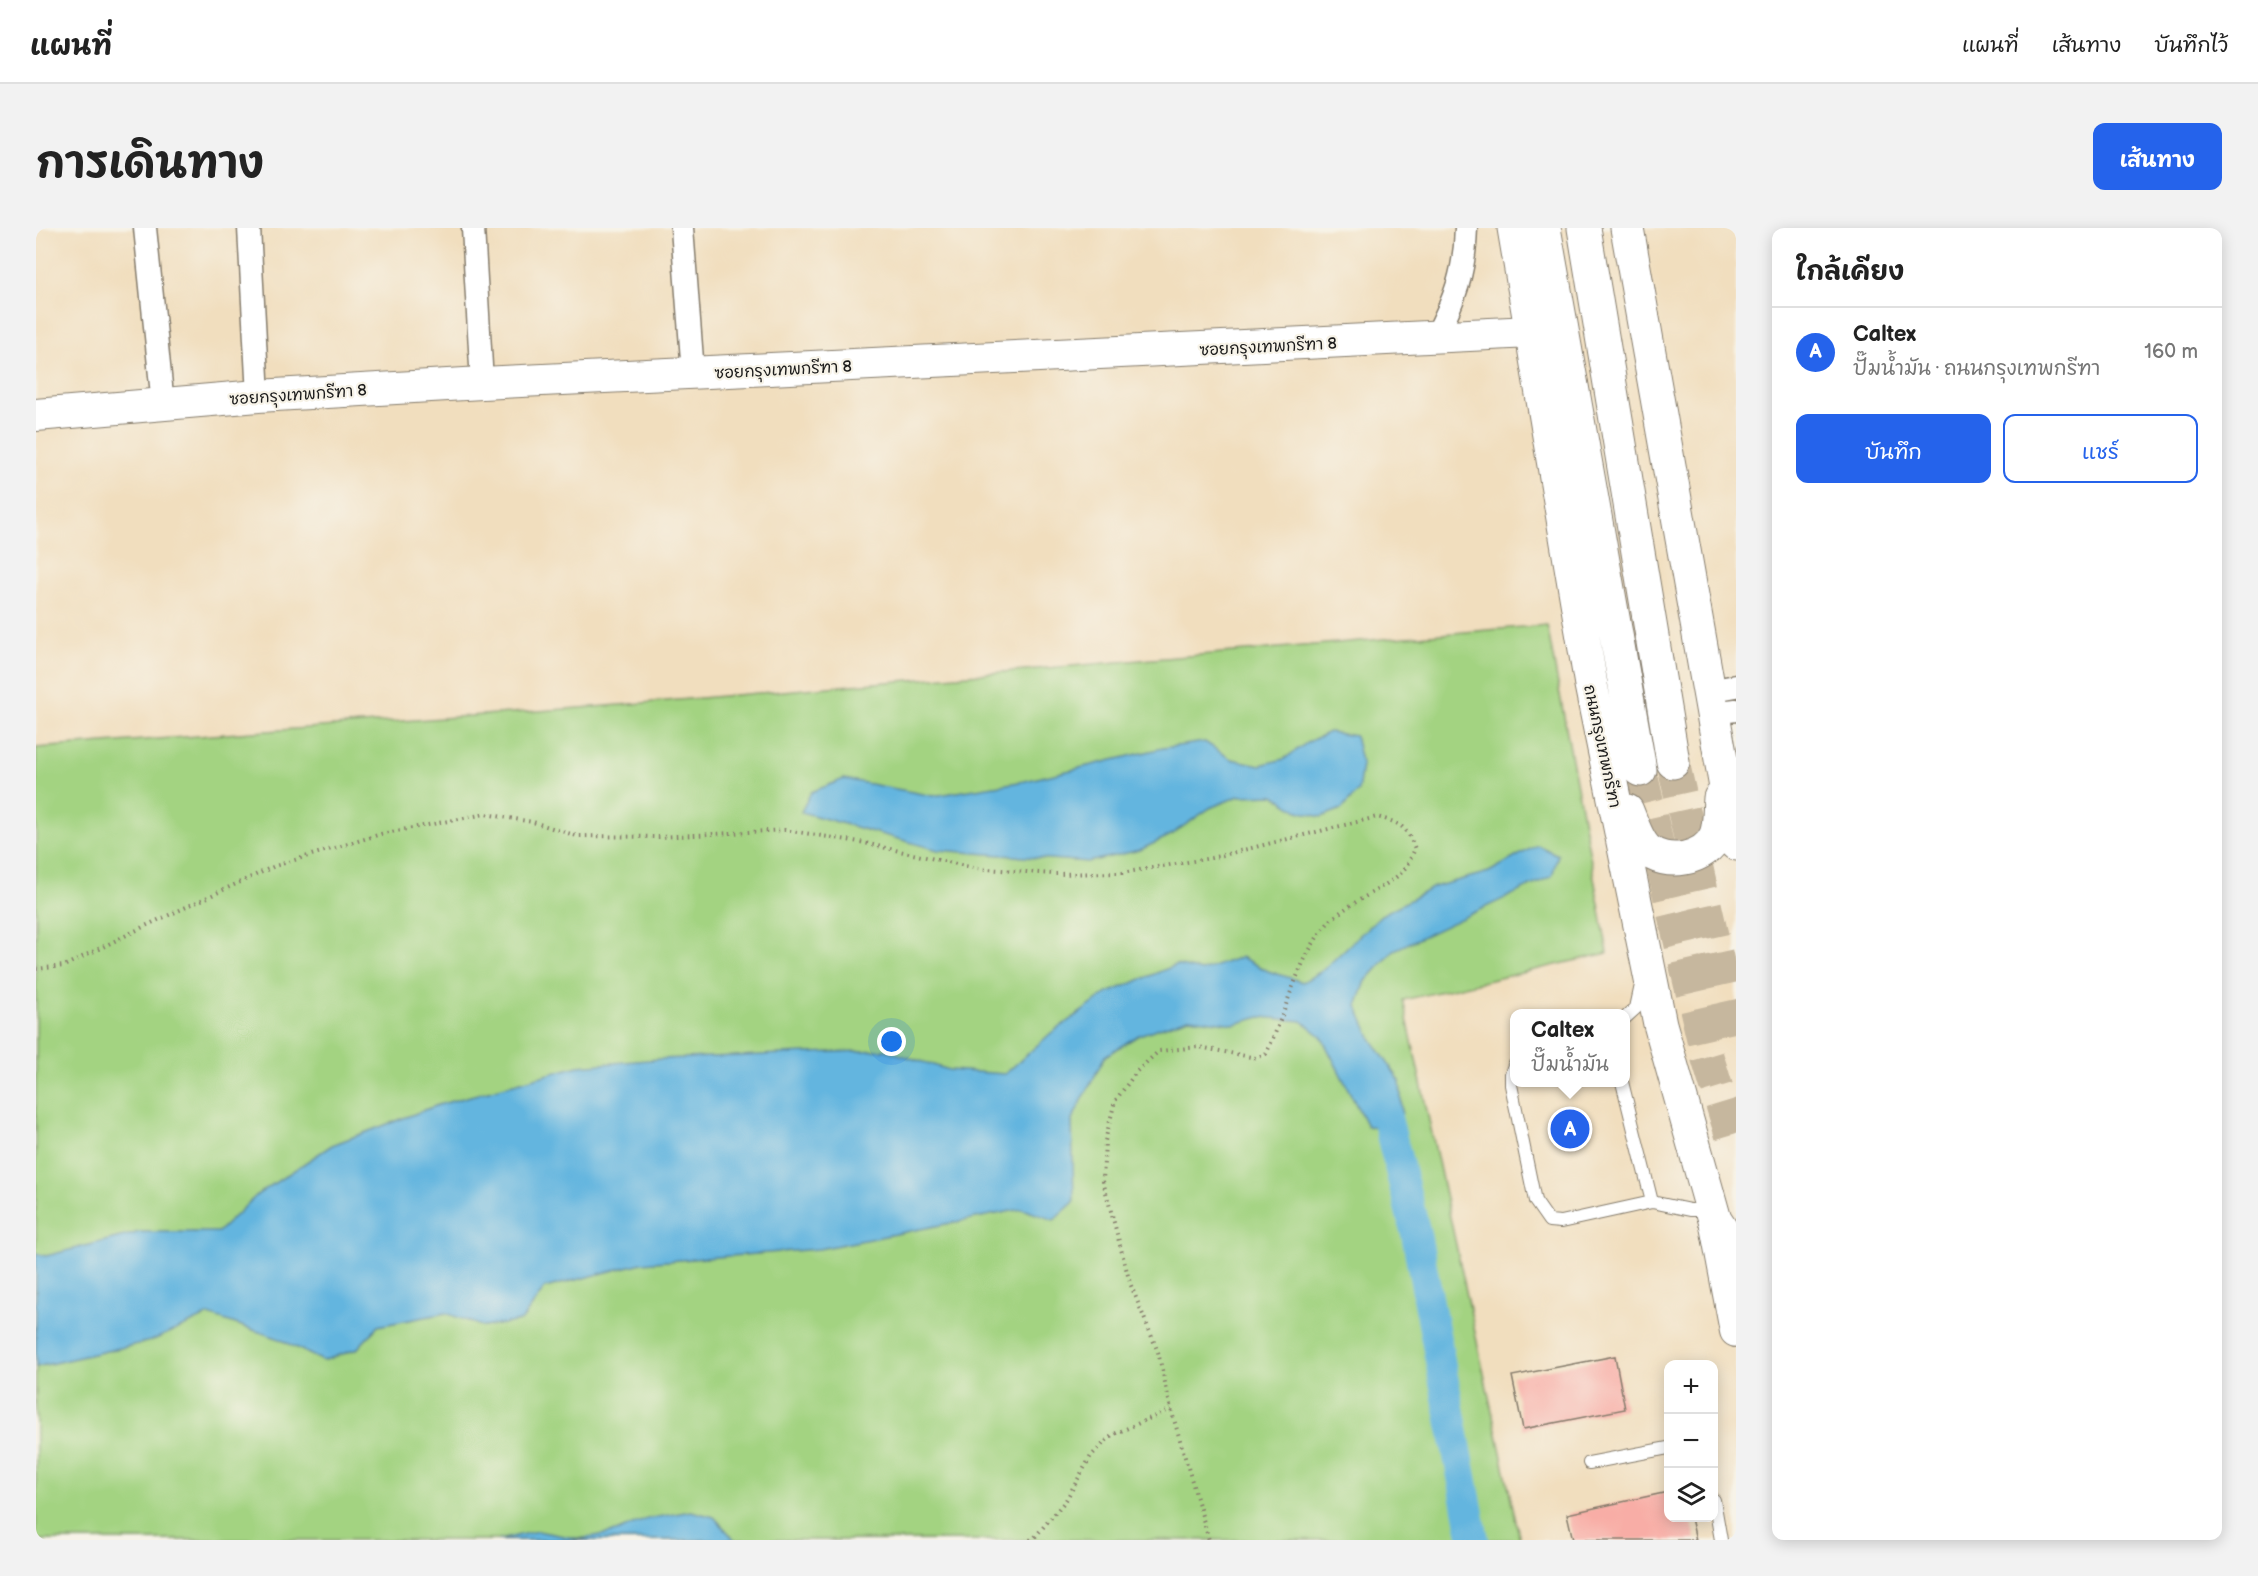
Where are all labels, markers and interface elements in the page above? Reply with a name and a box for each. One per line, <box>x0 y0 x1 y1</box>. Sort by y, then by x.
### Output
text: แผนที่ <box>30 30 112 63</box>
text: แผนที่ <box>1962 33 2019 58</box>
text: เส้นทาง <box>2052 33 2121 58</box>
text: บันทึกไว้ <box>2154 33 2228 58</box>
button: เส้นทาง <box>2093 123 2222 190</box>
text: การเดินทาง <box>36 139 264 190</box>
text: ใกล้เคียง <box>1796 257 1904 288</box>
text: Caltex <box>1853 321 1916 348</box>
street label: ซอยกรุงเทพกรีฑา 8 <box>1199 332 1337 363</box>
text: A <box>1809 340 1822 364</box>
text: 160 m <box>2144 340 2198 364</box>
street label: ซอยกรุงเทพกรีฑา 8 <box>714 355 852 386</box>
text: ปั๊มน้ำมัน · ถนนกรุงเทพกรีฑา <box>1853 357 2100 381</box>
street label: ซอยกรุงเทพกรีฑา 8 <box>229 379 368 412</box>
button: บันทึก <box>1796 414 1991 483</box>
button: แชร์ <box>2003 414 2198 483</box>
street label: ถนนกรุงเทพกรีฑา <box>1577 683 1626 810</box>
popup <box>1510 1009 1630 1087</box>
text: Caltex <box>1531 1017 1594 1044</box>
your location <box>877 1027 906 1056</box>
text: ปั๊มน้ำมัน <box>1531 1053 1609 1077</box>
pin: A <box>1550 1106 1589 1152</box>
map controls <box>1664 1360 1718 1522</box>
button: + <box>1664 1360 1718 1414</box>
button: − <box>1664 1414 1718 1468</box>
button: layers <box>1664 1468 1718 1522</box>

